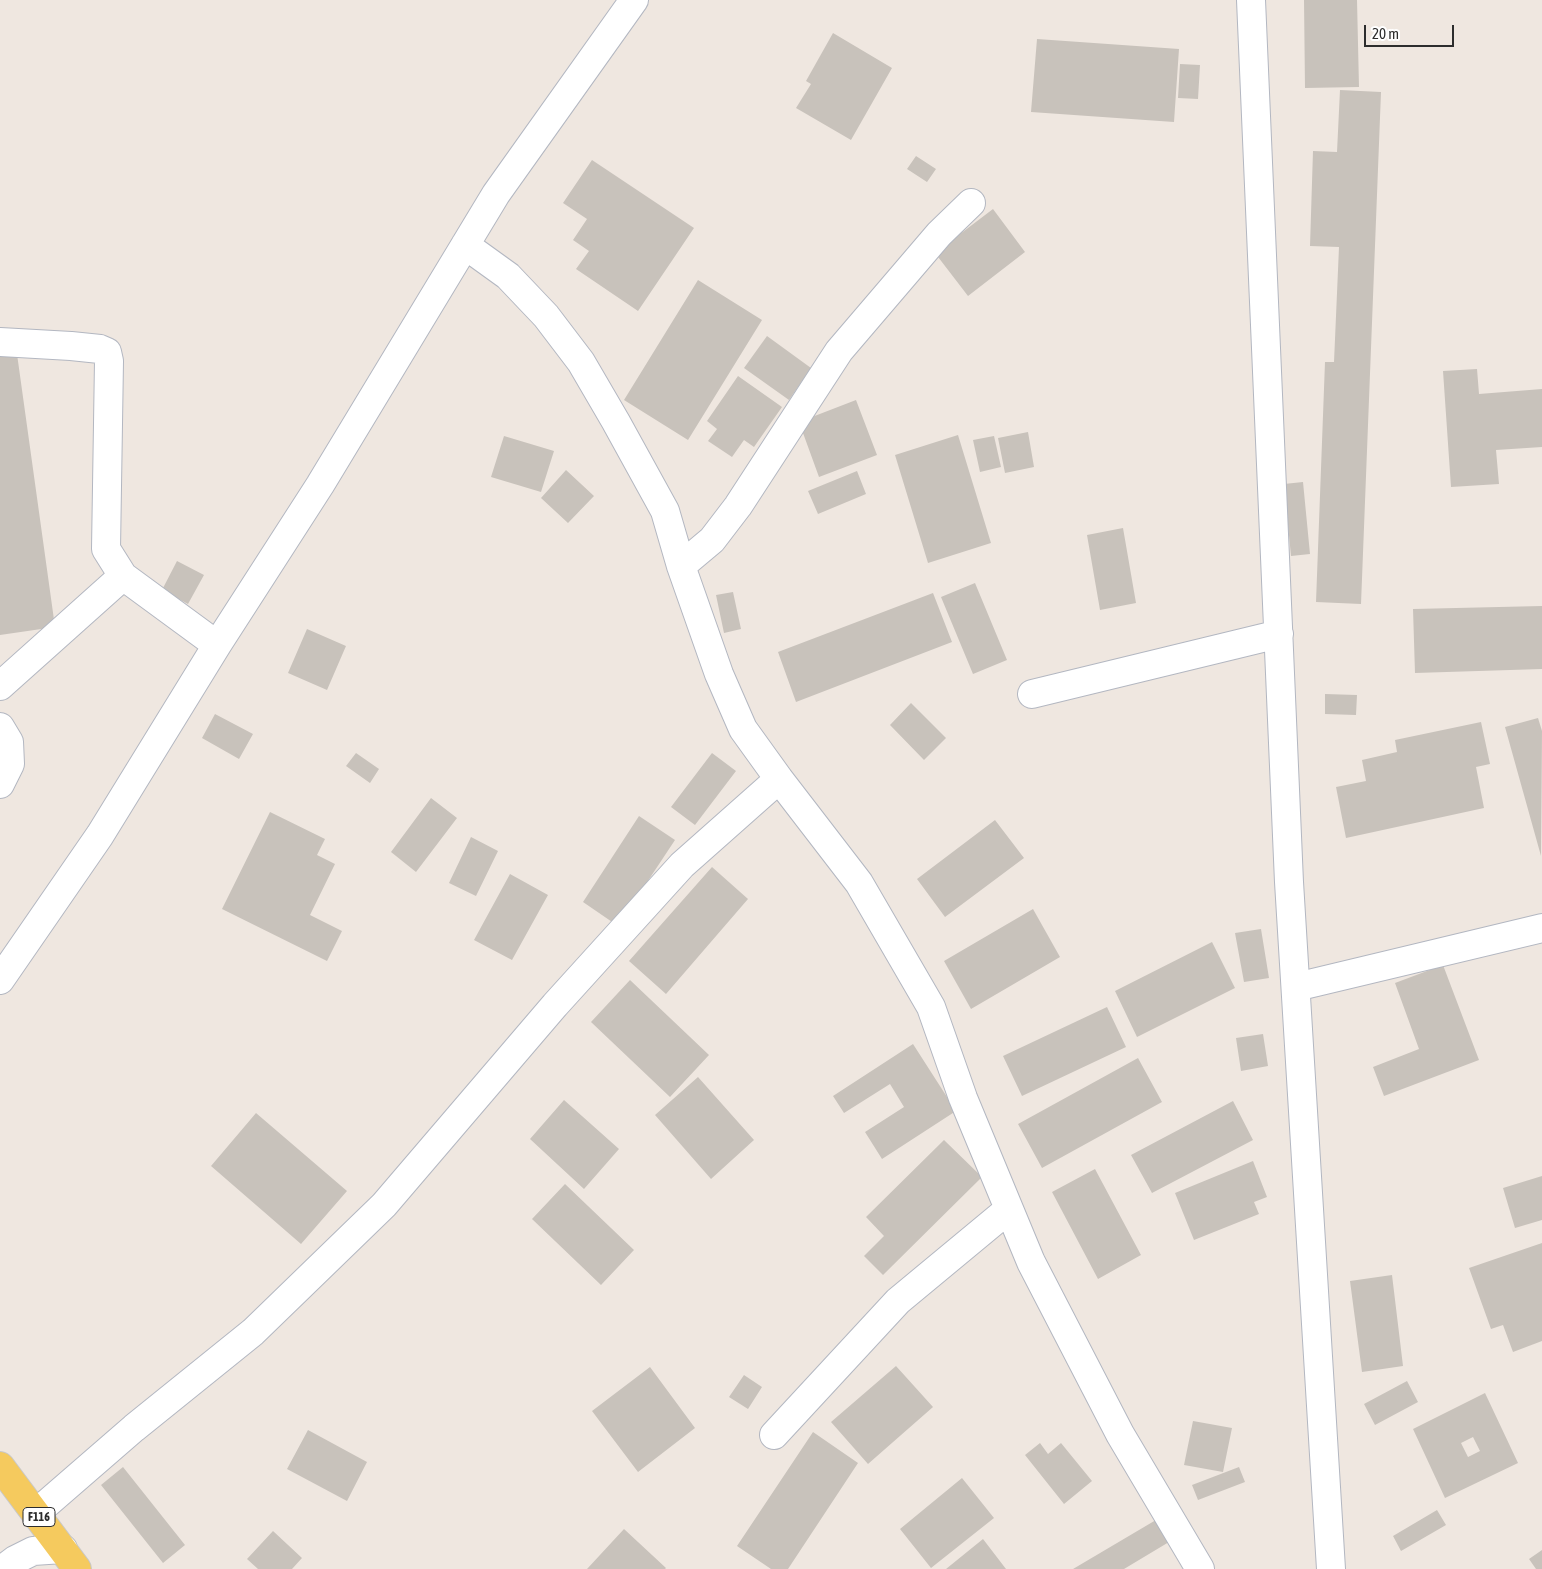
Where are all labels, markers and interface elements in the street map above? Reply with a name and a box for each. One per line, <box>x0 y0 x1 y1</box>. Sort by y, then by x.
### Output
scale bar <box>1367 15 1457 47</box>
text: 20 m <box>1372 25 1399 42</box>
road number: F116 <box>23 1508 55 1526</box>

